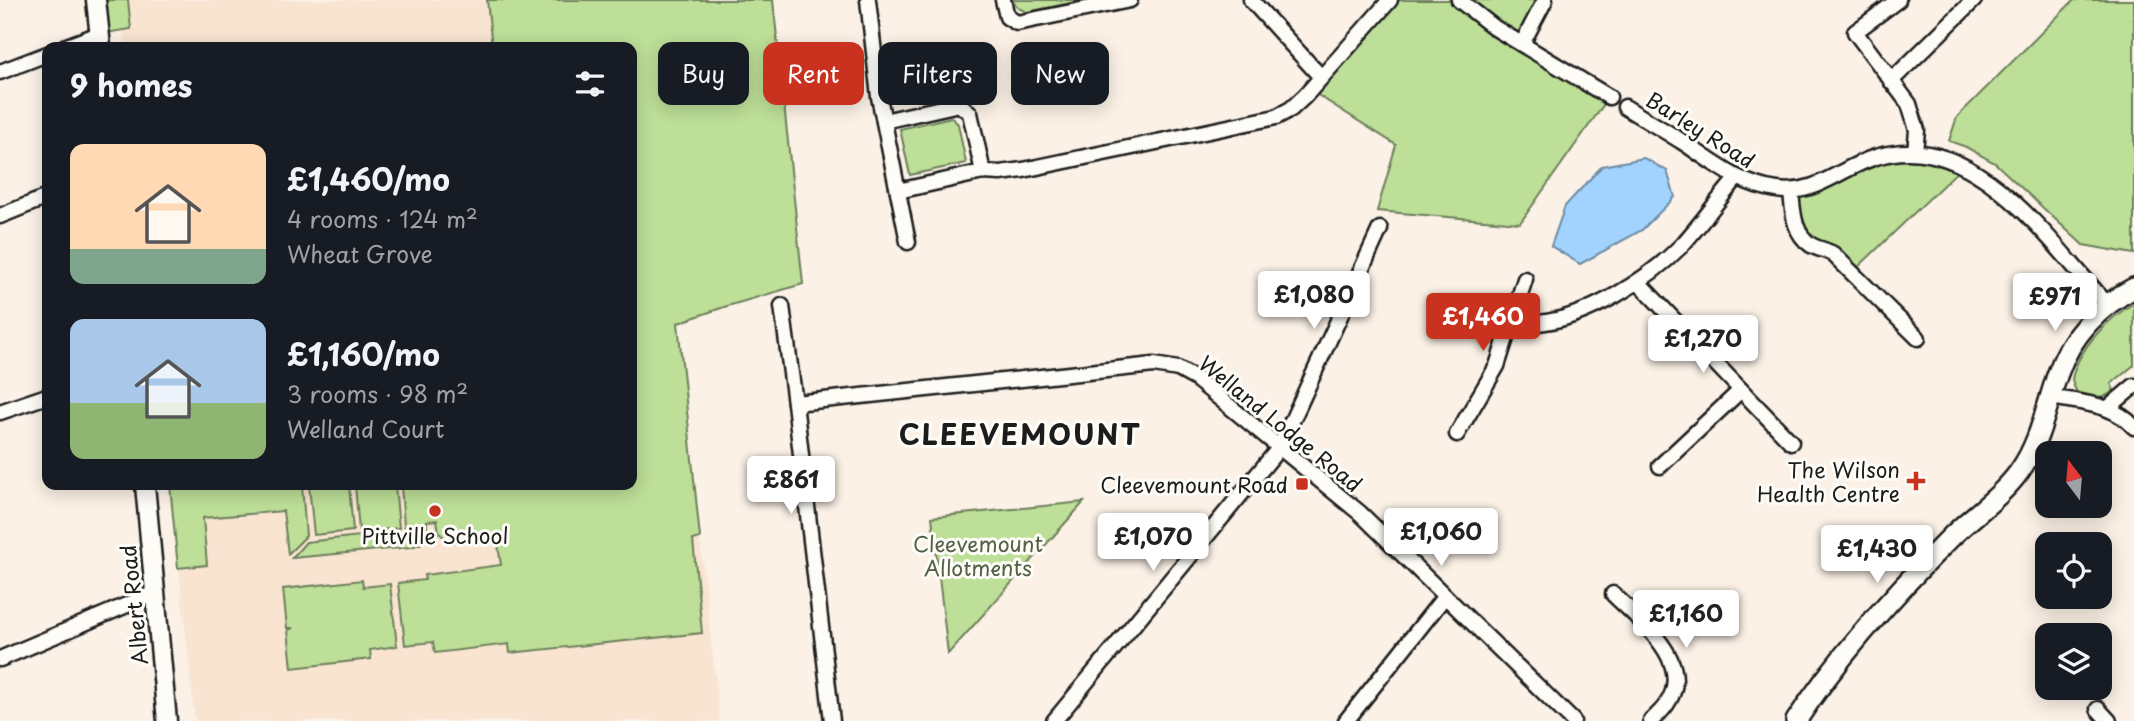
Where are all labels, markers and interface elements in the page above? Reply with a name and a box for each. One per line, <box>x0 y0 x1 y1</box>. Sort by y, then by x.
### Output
chip: Buy <box>658 42 749 105</box>
chip: Rent <box>763 42 864 105</box>
chip: Filters <box>878 42 997 105</box>
chip: New <box>1011 42 1109 105</box>
text: 9 homes <box>70 62 192 107</box>
icon: filters <box>571 65 609 103</box>
street label: Barley Road <box>1640 83 1762 175</box>
text: £1,460/mo <box>287 156 450 201</box>
icon: home <box>126 172 210 256</box>
text: 4 rooms · 124 m² <box>287 201 478 236</box>
text: Wheat Grove <box>287 236 433 271</box>
pin: £1,080 <box>1257 272 1371 331</box>
pin: £971 <box>2014 274 2096 333</box>
text: £1,080 <box>1274 276 1354 311</box>
text: £971 <box>2029 278 2081 313</box>
pin: £1,460 <box>1426 294 1540 353</box>
text: £1,460 <box>1442 298 1524 333</box>
pin: £1,270 <box>1646 316 1760 375</box>
text: £1,270 <box>1664 320 1742 355</box>
text: £1,160/mo <box>287 331 440 376</box>
icon: home <box>126 347 210 431</box>
street label: Welland Lodge Road <box>1193 347 1369 499</box>
text: 3 rooms · 98 m² <box>287 376 468 411</box>
text: Welland Court <box>287 411 444 446</box>
district label: CLEEVEMOUNT <box>899 412 1141 455</box>
north arrow <box>2035 441 2112 518</box>
map controls <box>2035 441 2112 700</box>
place label: The Wilson Health Centre <box>1757 453 1900 509</box>
pin: £861 <box>750 456 832 516</box>
text: £861 <box>763 461 819 496</box>
place label: Cleevemount Road <box>1100 468 1288 500</box>
marker: The Wilson Health Centre <box>1906 471 1926 491</box>
marker: Cleevemount Road <box>1294 476 1310 492</box>
marker: Pittville School <box>427 503 443 519</box>
pin: £1,060 <box>1384 508 1498 568</box>
text: £1,060 <box>1400 513 1482 548</box>
pin: £1,070 <box>1096 514 1210 573</box>
text: £1,070 <box>1114 518 1192 553</box>
place label: Pittville School <box>362 519 508 551</box>
pin: £1,430 <box>1820 526 1934 585</box>
park label: Cleevemount Allotments <box>913 527 1043 583</box>
text: £1,430 <box>1837 530 1917 565</box>
button: locate <box>2035 532 2112 609</box>
street label: Albert Road <box>111 543 155 667</box>
pin: £1,160 <box>1629 590 1743 650</box>
text: £1,160 <box>1649 595 1723 630</box>
button: layers <box>2035 623 2112 700</box>

